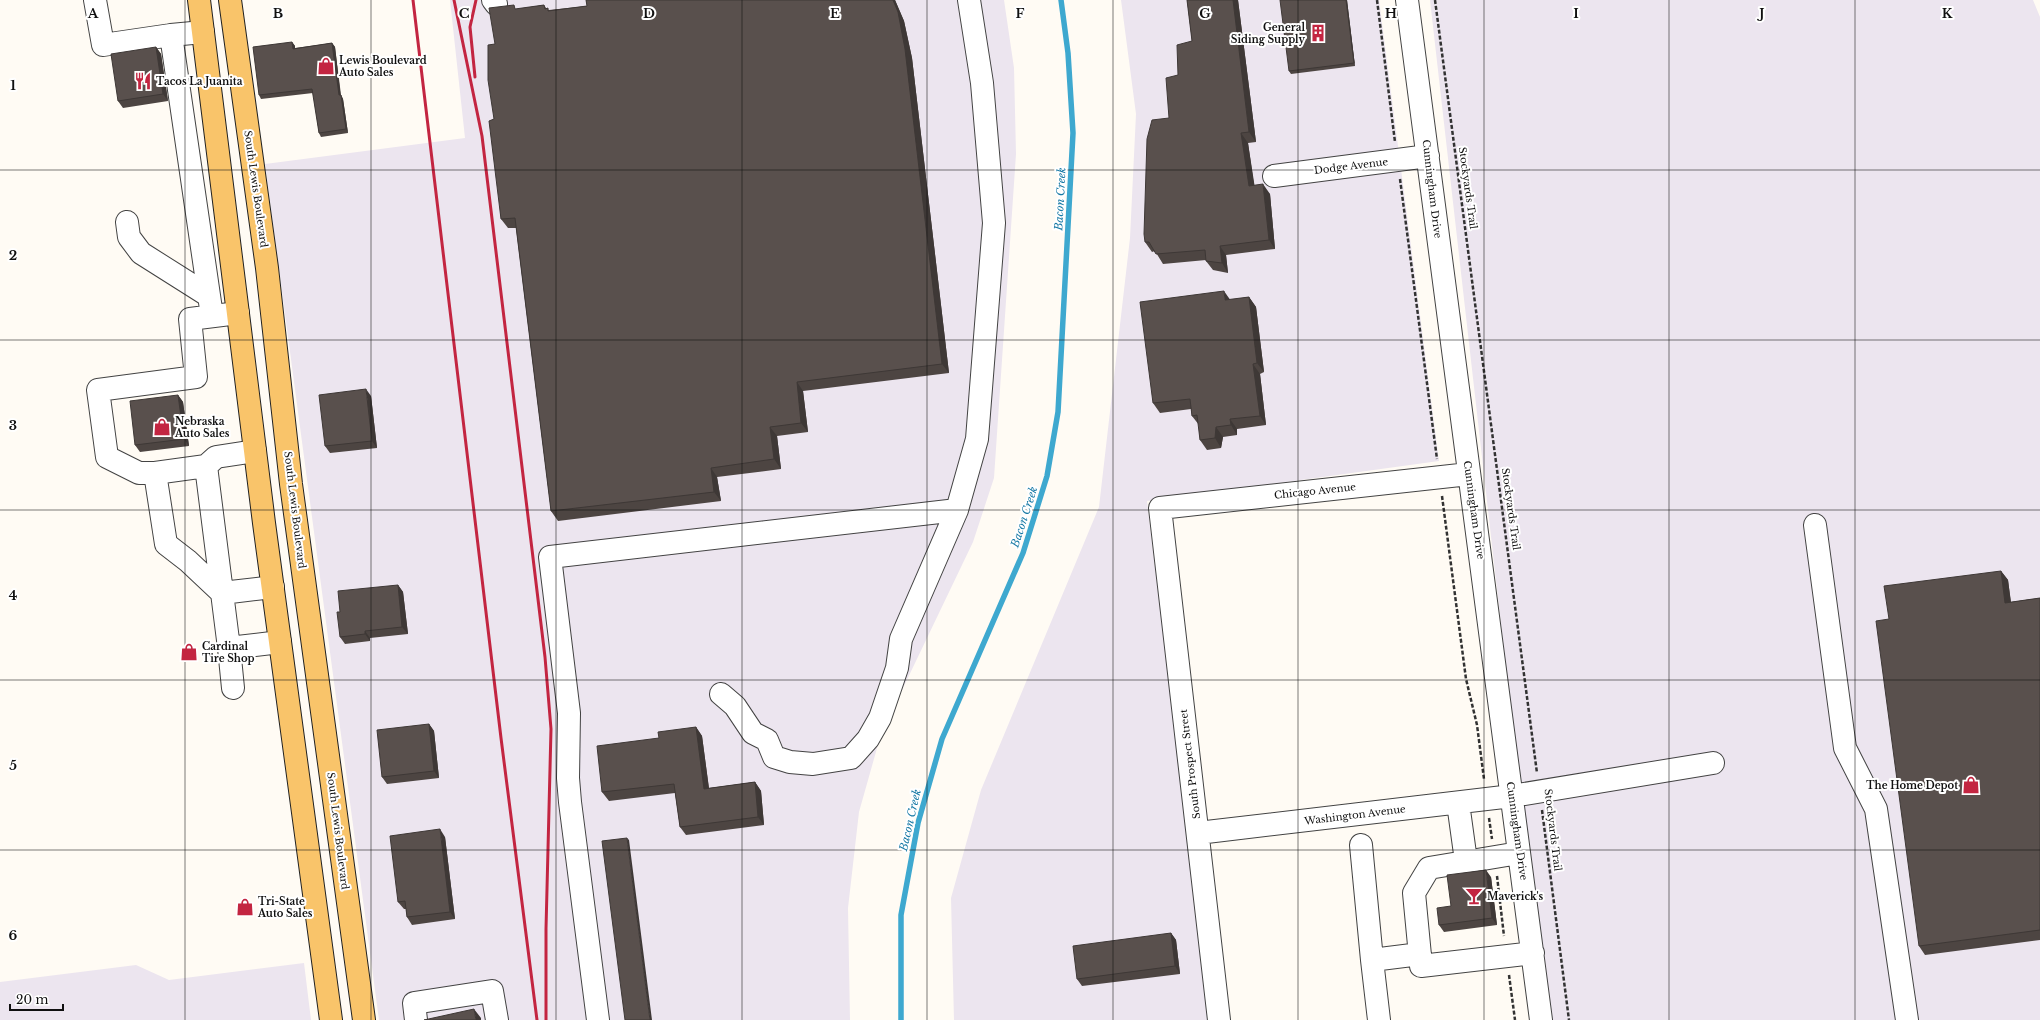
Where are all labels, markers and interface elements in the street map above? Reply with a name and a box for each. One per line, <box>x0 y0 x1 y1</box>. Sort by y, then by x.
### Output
text: A <box>87 5 99 22</box>
text: B <box>273 5 283 22</box>
text: C <box>459 5 470 22</box>
text: D <box>643 5 655 22</box>
text: E <box>830 5 840 22</box>
text: F <box>1016 5 1025 22</box>
text: G <box>1199 5 1211 22</box>
text: H <box>1385 5 1397 22</box>
text: I <box>1573 5 1579 22</box>
text: J <box>1756 5 1765 22</box>
text: K <box>1942 5 1953 22</box>
place label: General Siding Supply <box>1231 21 1306 46</box>
building icon: General Siding Supply <box>1308 23 1328 43</box>
place label: Lewis Boulevard Auto Sales <box>338 54 427 79</box>
shop icon: Lewis Boulevard Auto Sales <box>316 56 336 76</box>
restaurant icon: Tacos La Juanita <box>133 71 153 91</box>
place label: Tacos La Juanita <box>156 75 243 88</box>
text: 1 <box>10 77 16 94</box>
street label: South Lewis Boulevard <box>241 130 271 249</box>
street label: Cunningham Drive <box>1419 139 1445 239</box>
street label: Stockyards Trail <box>1456 146 1480 230</box>
street label: Dodge Avenue <box>1313 155 1389 177</box>
water label: Bacon Creek <box>1051 167 1069 232</box>
text: 2 <box>9 247 17 264</box>
place label: Nebraska Auto Sales <box>174 415 230 440</box>
text: 3 <box>9 417 17 434</box>
shop icon: Nebraska Auto Sales <box>152 417 172 437</box>
street label: South Lewis Boulevard <box>281 451 309 570</box>
street label: Cunningham Drive <box>1461 460 1487 560</box>
street label: Stockyards Trail <box>1499 467 1523 551</box>
street label: Chicago Avenue <box>1273 480 1357 502</box>
water label: Bacon Creek <box>1007 485 1041 550</box>
text: 4 <box>9 587 18 604</box>
place label: Cardinal Tire Shop <box>202 640 255 665</box>
shop icon: Cardinal Tire Shop <box>179 642 199 662</box>
street label: South Prospect Street <box>1177 708 1203 820</box>
text: 5 <box>9 757 17 774</box>
street label: South Lewis Boulevard <box>324 772 352 891</box>
shop icon: The Home Depot <box>1961 775 1981 795</box>
place label: The Home Depot <box>1866 779 1958 792</box>
street label: Cunningham Drive <box>1504 781 1530 881</box>
water label: Bacon Creek <box>896 787 924 853</box>
street label: Stockyards Trail <box>1541 788 1565 872</box>
street label: Washington Avenue <box>1303 802 1407 828</box>
bar icon: Maverick's <box>1464 886 1484 906</box>
place label: Maverick's <box>1487 890 1544 903</box>
place label: Tri-State Auto Sales <box>257 895 313 920</box>
shop icon: Tri-State Auto Sales <box>235 897 255 917</box>
text: 6 <box>9 927 18 944</box>
scale bar <box>10 986 63 1012</box>
text: 20 m <box>16 992 48 1007</box>

